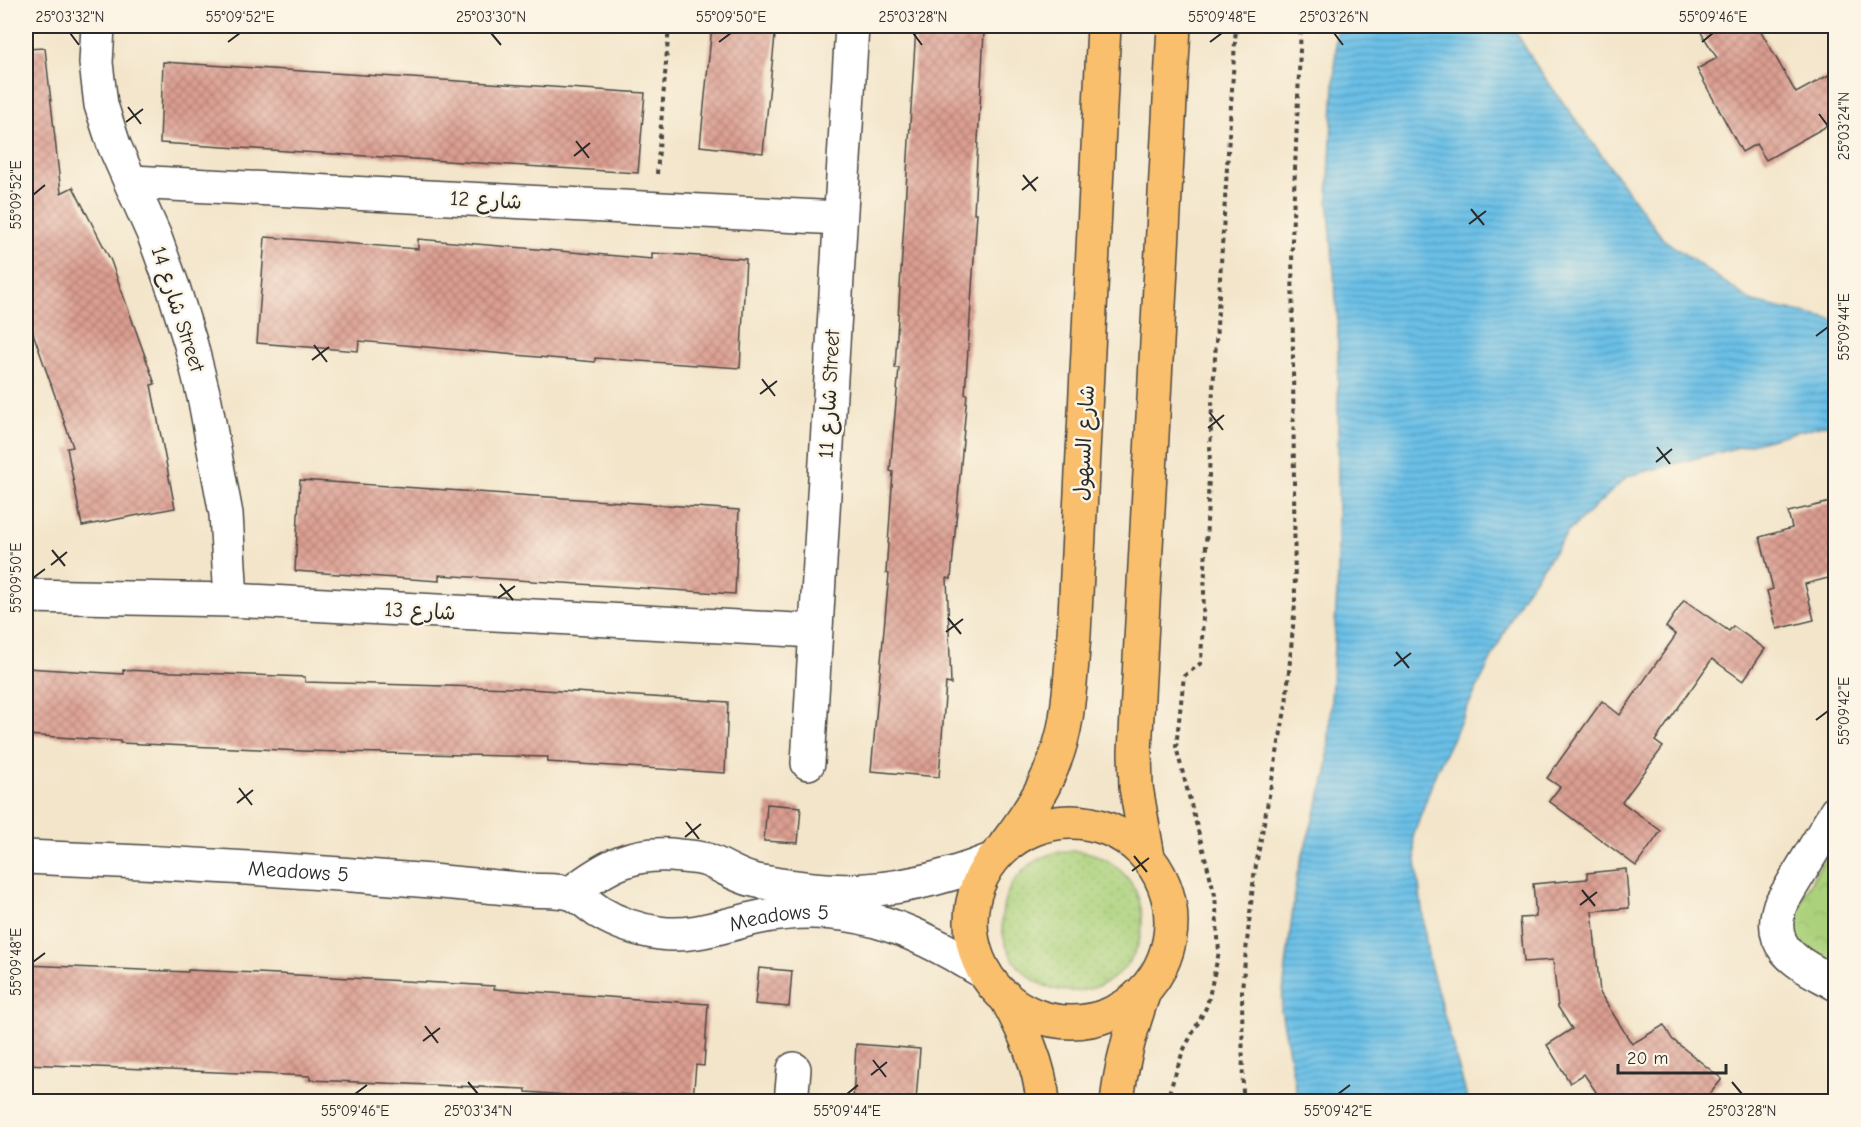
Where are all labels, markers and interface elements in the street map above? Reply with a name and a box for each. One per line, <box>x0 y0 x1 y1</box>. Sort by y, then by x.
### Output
text: 25°03'32"N <box>36 8 104 26</box>
text: 55°09'52"E <box>205 8 275 26</box>
text: 25°03'30"N <box>456 8 526 26</box>
text: 55°09'50"E <box>696 8 766 26</box>
text: 25°03'28"N <box>879 8 947 26</box>
text: 55°09'48"E <box>1188 8 1256 26</box>
text: 25°03'26"N <box>1299 8 1369 26</box>
text: 55°09'46"E <box>1679 8 1747 26</box>
text: 25°03'24"N <box>1835 92 1853 160</box>
text: 55°09'52"E <box>7 160 25 230</box>
street label: شارع 12 <box>449 186 522 217</box>
street label: شارع 14 Street <box>144 243 210 377</box>
text: 55°09'44"E <box>1835 293 1853 361</box>
street label: شارع 11 Street <box>814 328 847 459</box>
street label: شارع السهول <box>1069 384 1102 502</box>
text: 55°09'50"E <box>7 543 25 613</box>
street label: شارع 13 <box>384 597 456 628</box>
text: 55°09'42"E <box>1835 677 1853 745</box>
street label: Meadows 5 <box>248 856 350 887</box>
street label: Meadows 5 <box>726 900 830 936</box>
text: 55°09'48"E <box>7 928 25 996</box>
scale bar <box>1618 1037 1726 1075</box>
text: 20 m <box>1627 1048 1668 1069</box>
text: 55°09'46"E <box>321 1102 389 1120</box>
text: 25°03'34"N <box>444 1102 512 1120</box>
text: 55°09'44"E <box>813 1102 881 1120</box>
text: 55°09'42"E <box>1304 1102 1372 1120</box>
text: 25°03'28"N <box>1708 1102 1776 1120</box>

